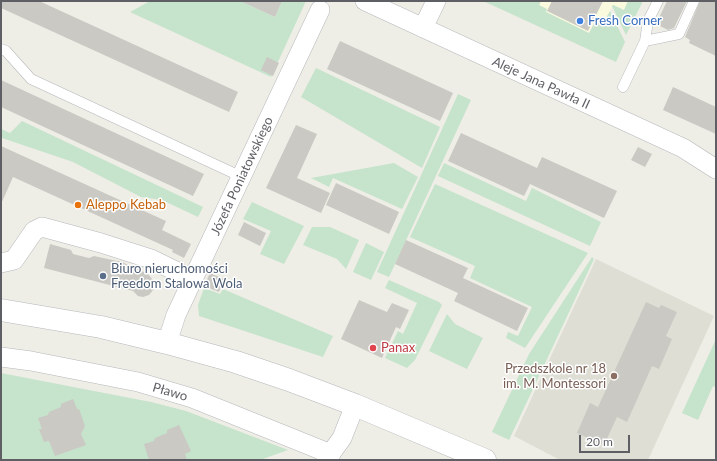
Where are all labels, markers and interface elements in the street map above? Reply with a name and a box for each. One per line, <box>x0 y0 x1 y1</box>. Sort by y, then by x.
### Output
place label: Fresh Corner <box>588 13 662 29</box>
marker: Fresh Corner <box>575 16 585 26</box>
street label: Aleje Jana Pawła II <box>490 54 592 112</box>
street label: Józefa Poniatowskiego <box>208 114 276 238</box>
place label: Aleppo Kebab <box>86 197 166 213</box>
marker: Aleppo Kebab <box>73 200 83 210</box>
place label: Biuro nieruchomości Freedom Stalowa Wola <box>111 261 242 292</box>
marker: Biuro nieruchomości Freedom Stalowa Wola <box>98 271 108 281</box>
place label: Panax <box>381 340 415 356</box>
marker: Panax <box>368 343 378 353</box>
place label: Przedszkole nr 18 im. M. Montessori <box>503 361 606 392</box>
marker: Przedszkole nr 18 im. M. Montessori <box>609 371 619 381</box>
street label: Pławo <box>151 380 189 404</box>
scale bar <box>581 427 632 453</box>
text: 20 m <box>586 434 613 449</box>

